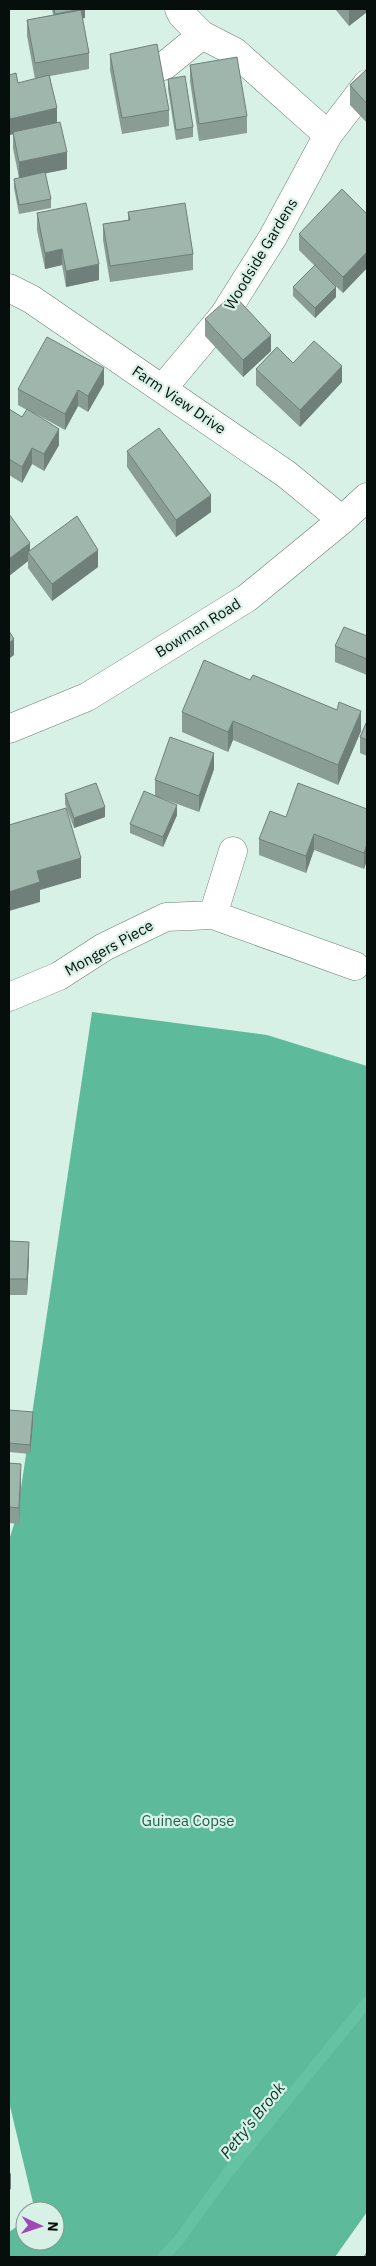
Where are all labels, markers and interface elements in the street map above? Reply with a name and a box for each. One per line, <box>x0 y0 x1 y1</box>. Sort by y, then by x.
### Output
street label: Woodside Gardens <box>220 195 301 313</box>
street label: Farm View Drive <box>129 361 230 438</box>
street label: Bowman Road <box>151 594 244 661</box>
street label: Mongers Piece <box>61 915 156 980</box>
park label: Guinea Copse <box>142 1811 234 1830</box>
water label: Petty's Brook <box>215 2077 289 2162</box>
north arrow <box>15 2201 65 2251</box>
text: N <box>44 2221 62 2232</box>

